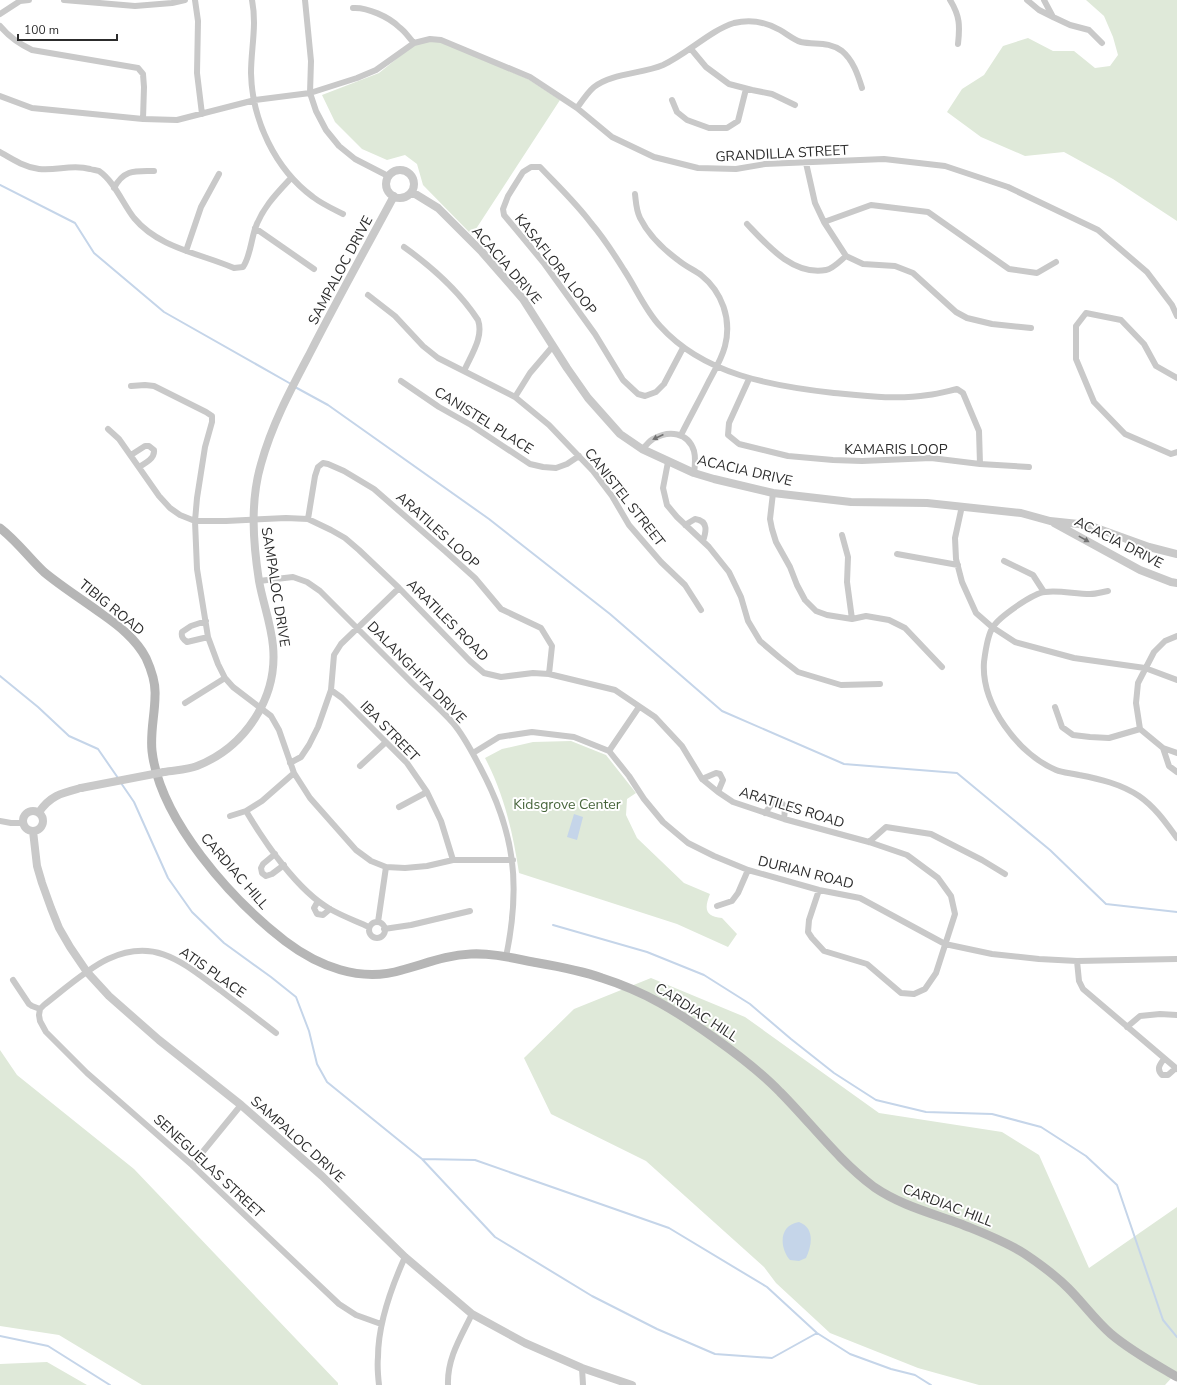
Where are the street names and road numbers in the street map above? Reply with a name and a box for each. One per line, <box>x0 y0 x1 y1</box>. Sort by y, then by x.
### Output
street label: GRANDILLA STREET <box>715 140 850 166</box>
street label: KASAFLORA LOOP <box>510 210 601 319</box>
street label: SAMPALOC DRIVE <box>304 212 377 328</box>
street label: ACACIA DRIVE <box>468 222 546 308</box>
street label: CANISTEL PLACE <box>431 382 537 459</box>
street label: KAMARIS LOOP <box>844 440 948 459</box>
street label: CANISTEL STREET <box>580 444 669 551</box>
street label: ACACIA DRIVE <box>695 450 794 491</box>
street label: ARATILES LOOP <box>392 488 483 573</box>
street label: ACACIA DRIVE <box>1071 512 1166 573</box>
street label: SAMPALOC DRIVE <box>257 526 294 648</box>
street label: TIBIG ROAD <box>75 575 148 640</box>
street label: ARATILES ROAD <box>402 575 493 666</box>
street label: DALANGHITA DRIVE <box>363 617 470 728</box>
street label: IBA STREET <box>356 697 424 766</box>
street label: ARATILES ROAD <box>737 782 847 832</box>
street label: CARDIAC HILL <box>196 829 273 914</box>
street label: DURIAN ROAD <box>756 851 856 894</box>
street label: ATIS PLACE <box>176 943 250 1002</box>
street label: CARDIAC HILL <box>652 979 742 1047</box>
street label: SAMPALOC DRIVE <box>246 1092 349 1187</box>
street label: SENEGUELAS STREET <box>149 1110 268 1223</box>
street label: CARDIAC HILL <box>900 1180 996 1232</box>

